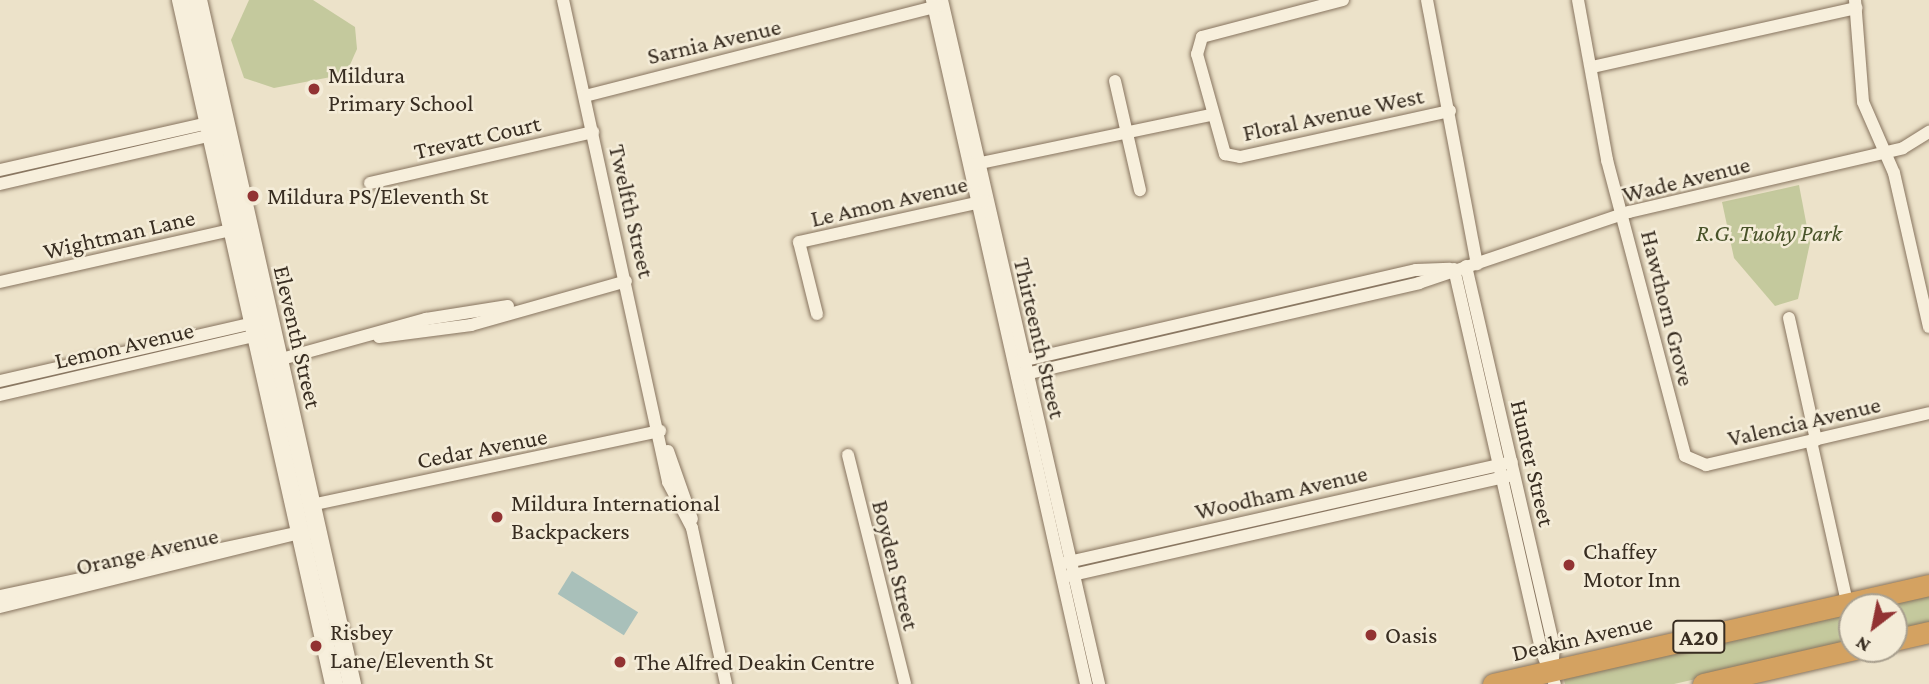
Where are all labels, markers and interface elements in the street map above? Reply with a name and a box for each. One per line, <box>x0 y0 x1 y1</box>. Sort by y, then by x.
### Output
street label: Sarnia Avenue <box>644 12 784 70</box>
place label: Mildura Primary School <box>328 61 473 117</box>
marker: Mildura Primary School <box>306 81 322 97</box>
street label: Floral Avenue West <box>1240 81 1426 147</box>
street label: Trevatt Court <box>411 108 543 166</box>
street label: Twelfth Street <box>603 141 661 281</box>
street label: Wade Avenue <box>1619 149 1753 209</box>
street label: Le Amon Avenue <box>808 169 970 233</box>
place label: Mildura PS/Eleventh St <box>267 182 489 210</box>
marker: Mildura PS/Eleventh St <box>245 188 261 204</box>
street label: Wightman Lane <box>40 203 198 265</box>
park label: R.G. Tuohy Park <box>1696 219 1842 247</box>
street label: Hawthorn Grove <box>1635 227 1701 389</box>
street label: Thirteenth Street <box>1008 255 1072 421</box>
street label: Eleventh Street <box>268 263 328 411</box>
street label: Lemon Avenue <box>52 315 196 375</box>
street label: Valencia Avenue <box>1725 389 1883 453</box>
street label: Hunter Street <box>1504 397 1562 529</box>
street label: Cedar Avenue <box>414 421 550 475</box>
street label: Woodham Avenue <box>1192 458 1370 526</box>
place label: Mildura International Backpackers <box>511 489 720 545</box>
street label: Boyden Street <box>866 497 926 633</box>
marker: Mildura International Backpackers <box>489 509 505 525</box>
street label: Orange Avenue <box>73 521 221 581</box>
place label: Chaffey Motor Inn <box>1583 537 1681 593</box>
marker: Chaffey Motor Inn <box>1561 557 1577 573</box>
north arrow <box>1838 593 1908 663</box>
street label: Deakin Avenue <box>1509 607 1655 667</box>
place label: Risbey Lane/Eleventh St <box>330 618 493 674</box>
road number: A20 <box>1671 618 1727 656</box>
place label: Oasis <box>1385 621 1437 649</box>
marker: Oasis <box>1363 627 1379 643</box>
text: N <box>1852 632 1874 657</box>
marker: Risbey Lane/Eleventh St <box>308 638 324 654</box>
place label: The Alfred Deakin Centre <box>634 648 874 676</box>
marker: The Alfred Deakin Centre <box>612 654 628 670</box>

